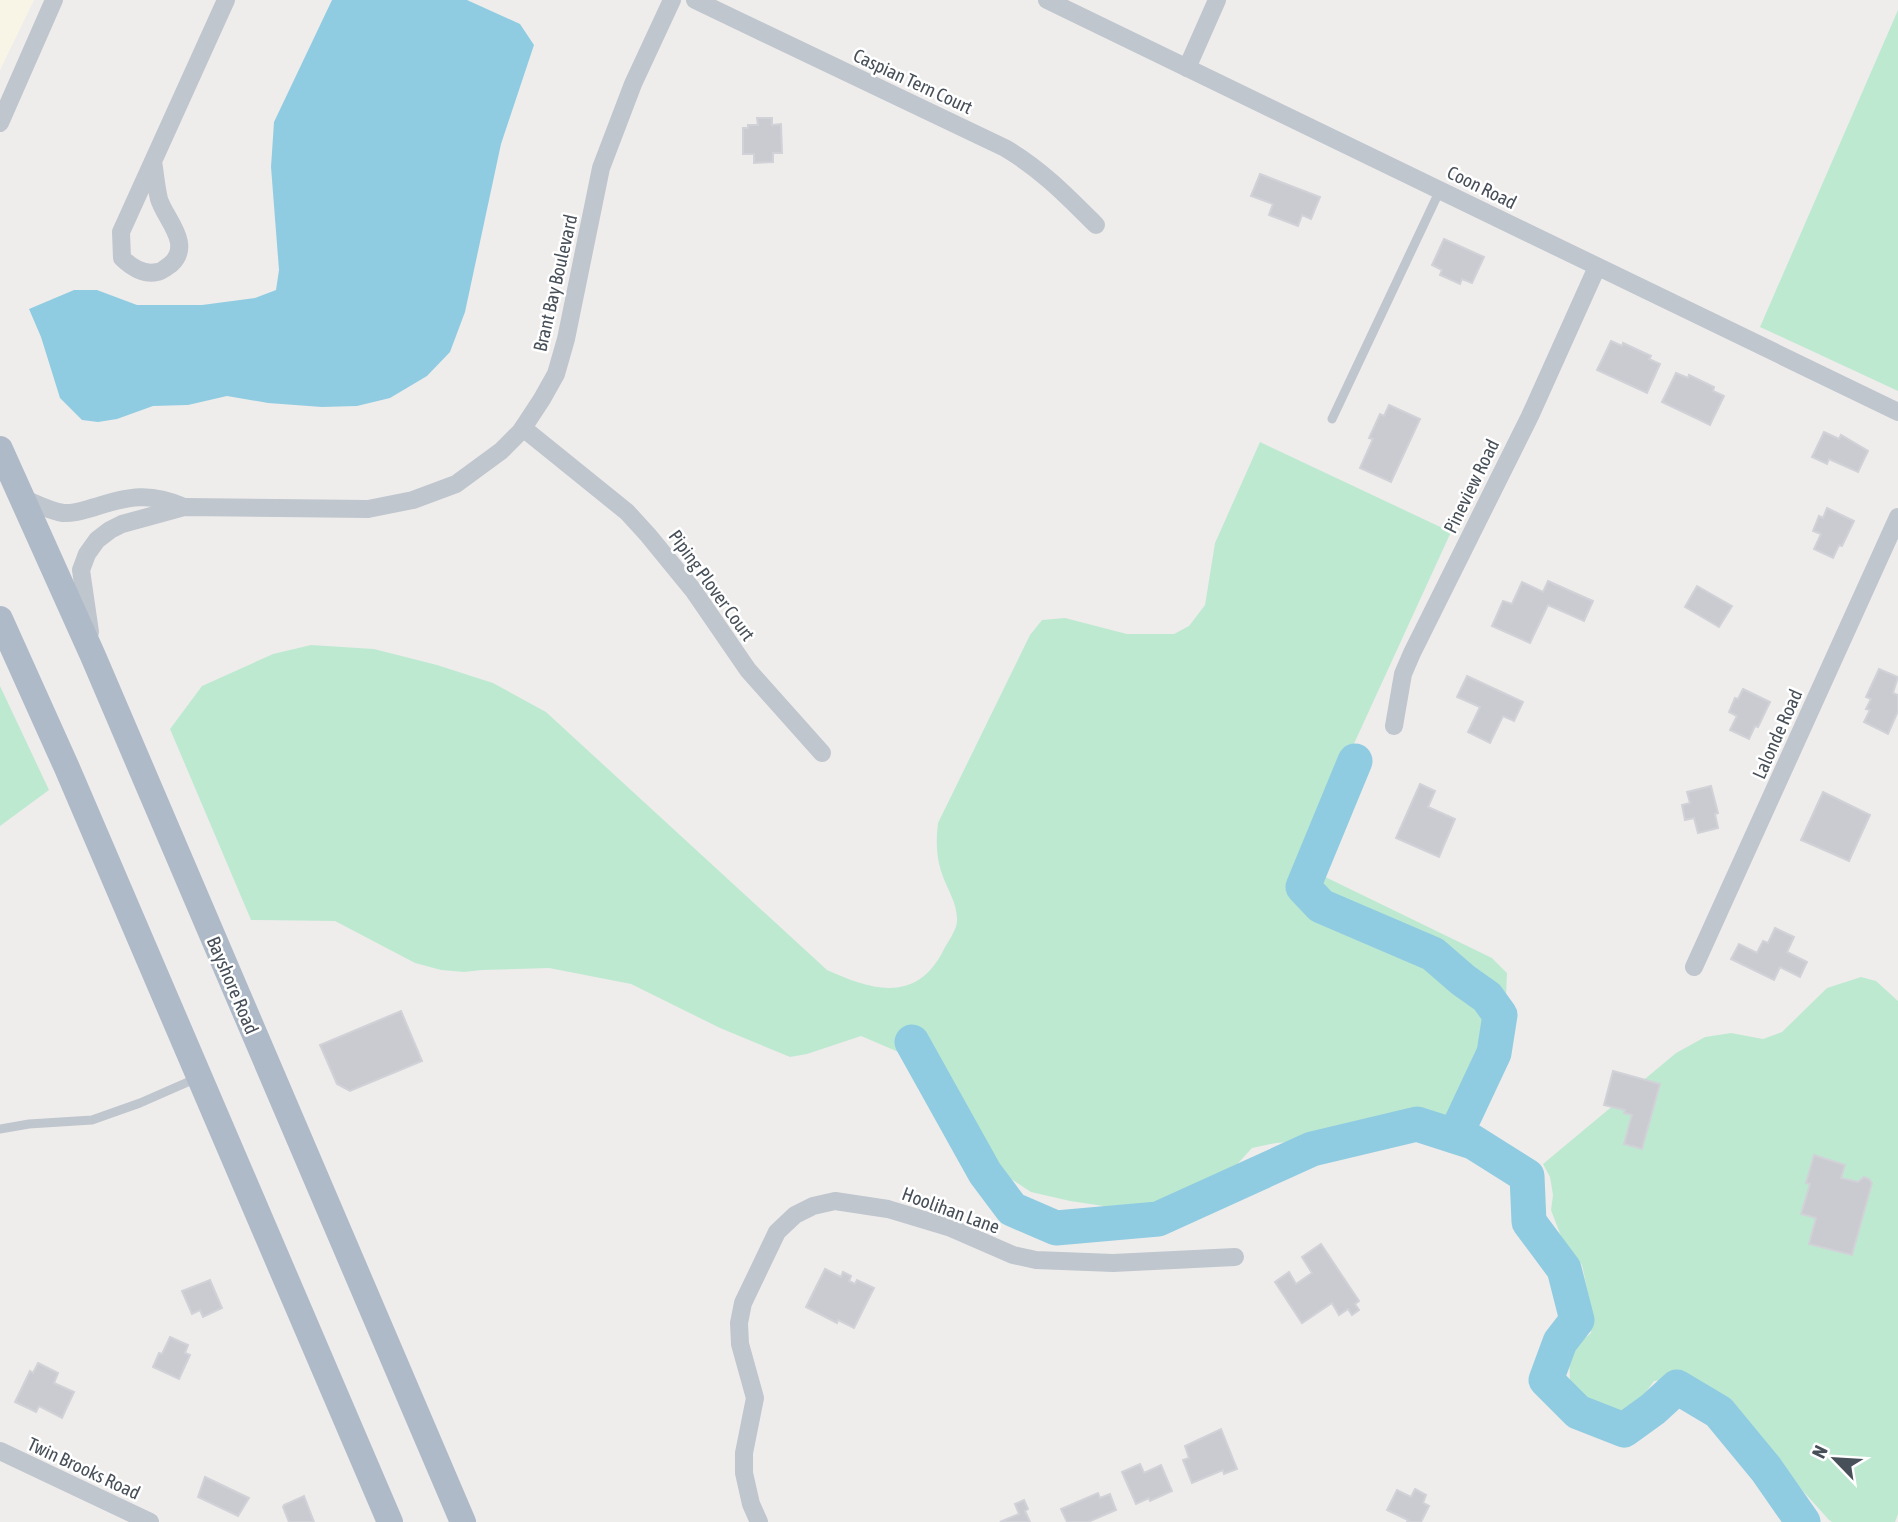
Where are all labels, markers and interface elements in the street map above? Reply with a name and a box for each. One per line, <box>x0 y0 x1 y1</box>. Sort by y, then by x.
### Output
street label: Caspian Tern Court <box>850 44 976 118</box>
street label: Coon Road <box>1444 161 1520 213</box>
street label: Brant Bay Boulevard <box>529 212 581 354</box>
street label: Pineview Road <box>1439 435 1503 537</box>
street label: Piping Plover Court <box>664 525 760 645</box>
street label: Lalonde Road <box>1747 686 1807 782</box>
street label: Bayshore Road <box>203 933 263 1037</box>
street label: Hoolihan Lane <box>899 1182 1003 1238</box>
north arrow <box>1800 1424 1870 1494</box>
street label: Twin Brooks Road <box>24 1432 144 1504</box>
text: N <box>1807 1442 1832 1462</box>

